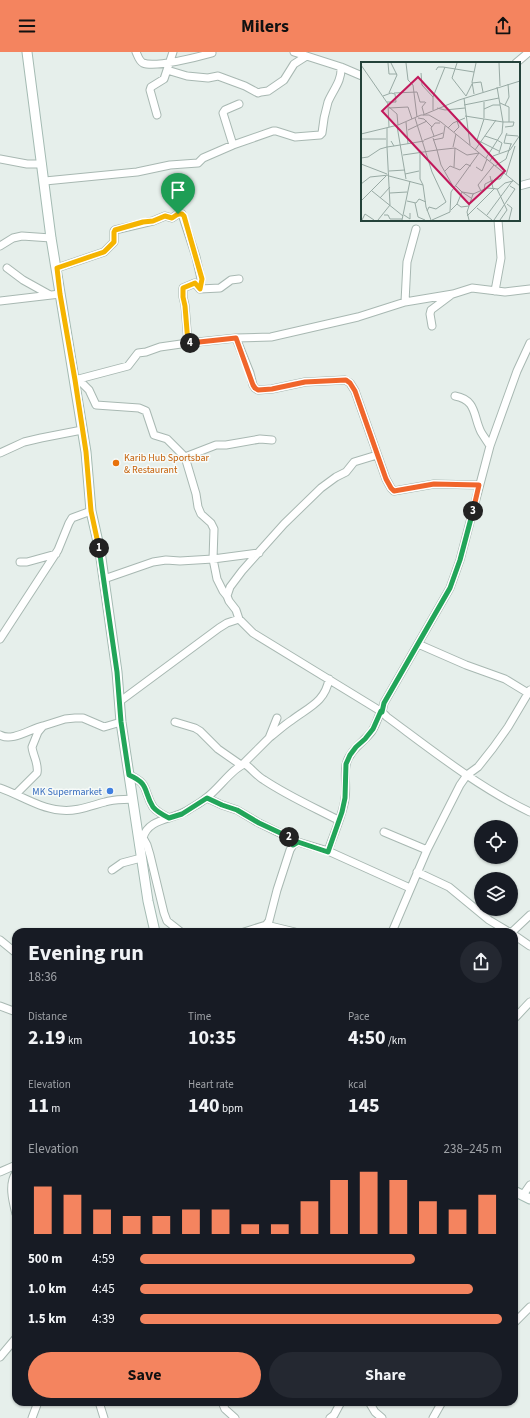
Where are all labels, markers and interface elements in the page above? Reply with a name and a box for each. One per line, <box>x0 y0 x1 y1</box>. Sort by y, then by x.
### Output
text: Milers <box>241 14 289 39</box>
icon: menu <box>16 15 38 37</box>
icon: share <box>492 15 514 37</box>
inset map <box>361 62 520 221</box>
pin <box>161 173 195 214</box>
icon: arrive <box>167 179 189 201</box>
pin: 4 <box>180 333 200 353</box>
text: 4 <box>187 335 193 350</box>
place label: Karib Hub Sportsbar & Restaurant <box>124 451 209 477</box>
marker: Karib Hub Sportsbar & Restaurant <box>111 458 121 468</box>
pin: 3 <box>463 501 483 521</box>
text: 3 <box>470 503 476 518</box>
pin: 1 <box>89 538 109 558</box>
text: 1 <box>96 540 102 555</box>
place label: MK Supermarket <box>32 785 103 799</box>
marker: MK Supermarket <box>105 786 115 796</box>
map controls <box>474 820 518 916</box>
button: locate <box>474 820 518 864</box>
pin: 2 <box>279 827 299 847</box>
text: 2 <box>286 829 292 844</box>
button: layers <box>474 872 518 916</box>
text: Evening run <box>28 937 144 969</box>
button: share <box>460 941 502 983</box>
text: 18:36 <box>28 968 57 986</box>
text: Distance <box>28 1009 67 1024</box>
text: Time <box>188 1009 211 1024</box>
text: Pace <box>348 1009 370 1024</box>
text: 2.19 <box>28 1024 66 1052</box>
text: 10:35 <box>188 1024 236 1052</box>
text: 4:50 <box>348 1024 386 1052</box>
text: km <box>66 1033 82 1048</box>
text: /km <box>386 1033 406 1048</box>
text: Elevation <box>28 1077 71 1092</box>
text: Heart rate <box>188 1077 234 1092</box>
text: kcal <box>348 1077 367 1092</box>
text: 11 <box>28 1092 49 1120</box>
text: 140 <box>188 1092 220 1120</box>
text: 145 <box>348 1092 380 1120</box>
text: m <box>49 1101 60 1116</box>
text: bpm <box>220 1101 243 1116</box>
text: Elevation <box>28 1140 79 1158</box>
text: 238–245 m <box>444 1140 502 1158</box>
text: 500 m <box>28 1250 62 1268</box>
text: 4:59 <box>92 1250 115 1268</box>
text: 1.0 km <box>28 1280 67 1298</box>
text: 4:45 <box>92 1280 115 1298</box>
text: 1.5 km <box>28 1310 67 1328</box>
text: 4:39 <box>92 1310 115 1328</box>
button: Save <box>28 1352 261 1398</box>
button: Share <box>269 1352 502 1398</box>

